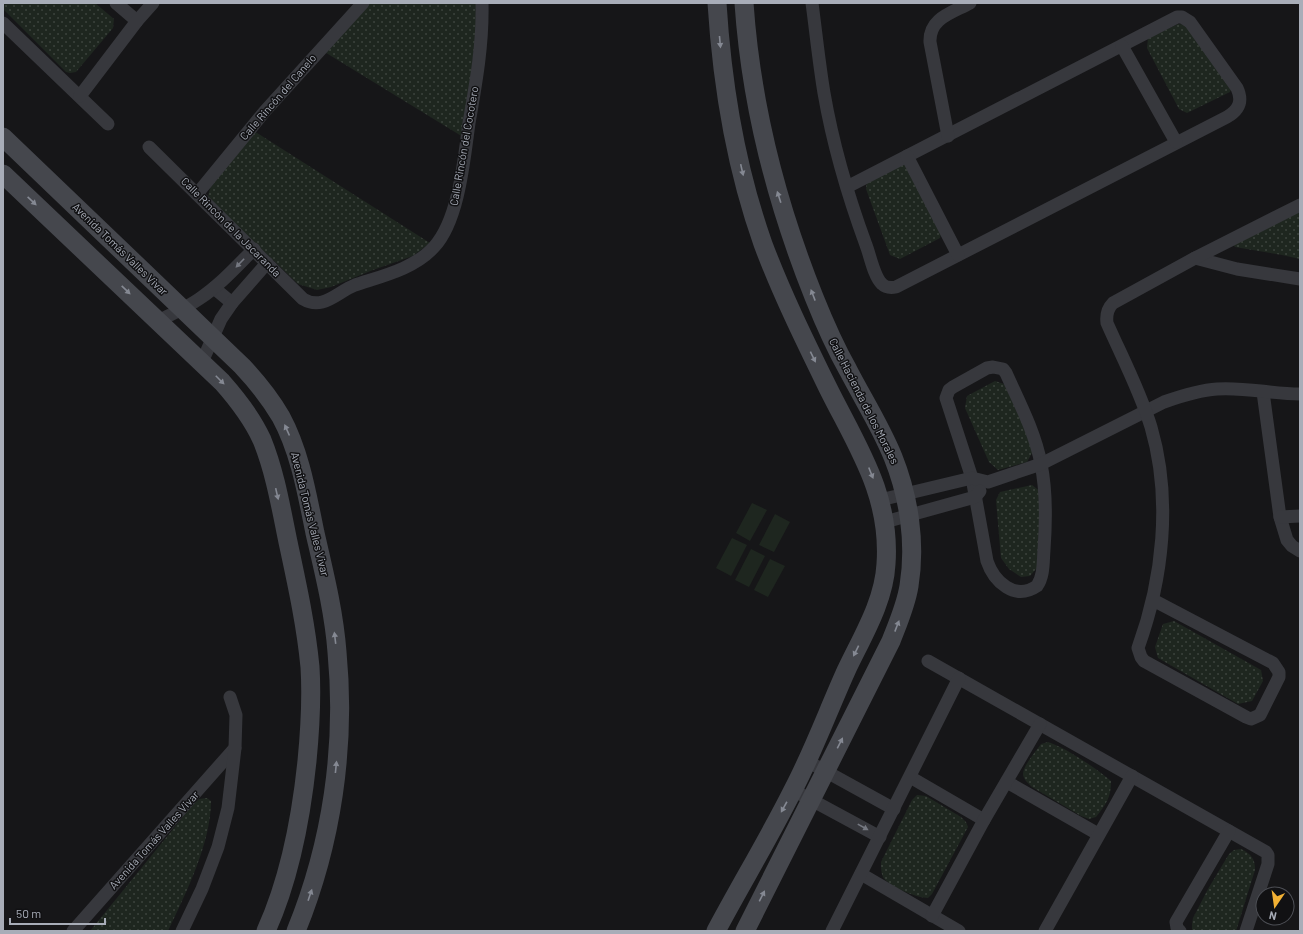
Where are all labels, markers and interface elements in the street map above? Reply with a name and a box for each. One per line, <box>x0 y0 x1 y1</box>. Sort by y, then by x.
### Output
one-way arrow <box>717 36 723 48</box>
street label: Calle Rincón del Canelo <box>237 51 318 142</box>
street label: Calle Rincón del Cocotero <box>447 85 480 207</box>
one-way arrow <box>740 164 746 176</box>
street label: Calle Rincón de la Jacaranda <box>179 174 284 279</box>
one-way arrow <box>776 191 782 203</box>
one-way arrow <box>27 196 36 205</box>
street label: Avenida Tomás Valles Vivar <box>70 200 171 298</box>
one-way arrow <box>236 258 245 268</box>
one-way arrow <box>121 285 131 295</box>
one-way arrow <box>810 288 816 300</box>
street label: Calle Hacienda de los Morales <box>827 336 902 466</box>
one-way arrow <box>810 351 816 362</box>
one-way arrow <box>215 375 225 385</box>
one-way arrow <box>284 424 290 435</box>
street label: Avenida Tomás Valles Vivar <box>289 450 332 577</box>
one-way arrow <box>868 467 874 478</box>
one-way arrow <box>275 488 281 500</box>
one-way arrow <box>894 619 900 631</box>
one-way arrow <box>332 632 339 644</box>
one-way arrow <box>853 645 859 657</box>
one-way arrow <box>837 737 843 748</box>
one-way arrow <box>333 761 340 774</box>
street label: Avenida Tomás Valles Vivar <box>106 788 201 891</box>
one-way arrow <box>780 801 787 813</box>
one-way arrow <box>857 824 869 831</box>
north arrow <box>1255 886 1295 926</box>
one-way arrow <box>307 888 313 900</box>
one-way arrow <box>759 890 765 902</box>
scale bar <box>10 900 105 926</box>
text: 50 m <box>16 906 41 920</box>
text: N <box>1268 909 1278 923</box>

